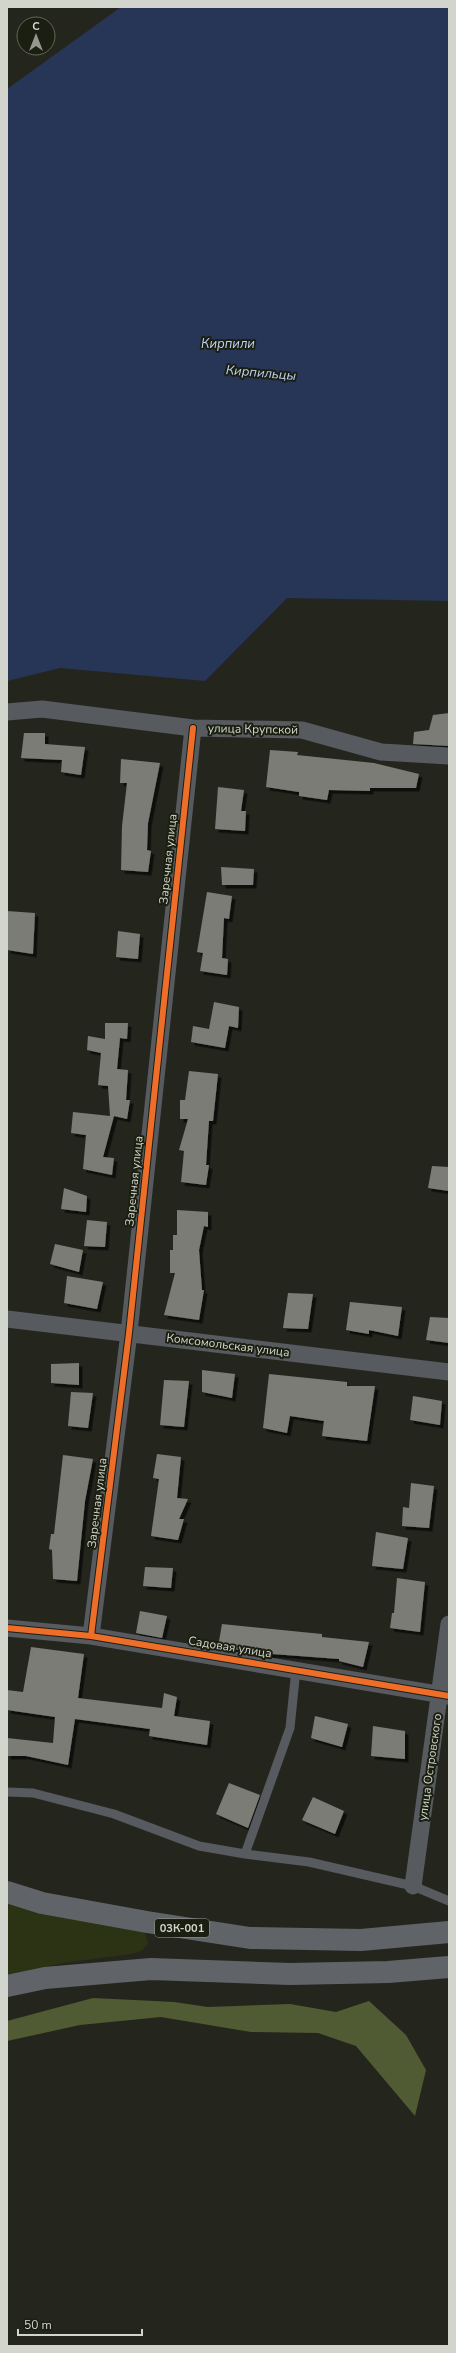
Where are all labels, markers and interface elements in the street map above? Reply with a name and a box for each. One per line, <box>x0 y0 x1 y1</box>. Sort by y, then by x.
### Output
north arrow <box>16 16 56 56</box>
text: С <box>32 19 40 34</box>
water label: Кирпили <box>201 335 255 353</box>
water label: Кирпильцы <box>225 361 297 385</box>
street label: улица Крупской <box>208 720 298 738</box>
street label: Заречная улица <box>155 813 181 905</box>
street label: Заречная улица <box>121 1135 147 1227</box>
street label: Комсомольская улица <box>165 1329 291 1361</box>
street label: Заречная улица <box>84 1457 110 1549</box>
street label: Садовая улица <box>187 1632 273 1662</box>
street label: улица Островского <box>415 1712 445 1822</box>
road number: 03К-001 <box>155 1919 209 1937</box>
scale bar <box>18 2311 142 2337</box>
text: 50 m <box>24 2317 52 2333</box>

